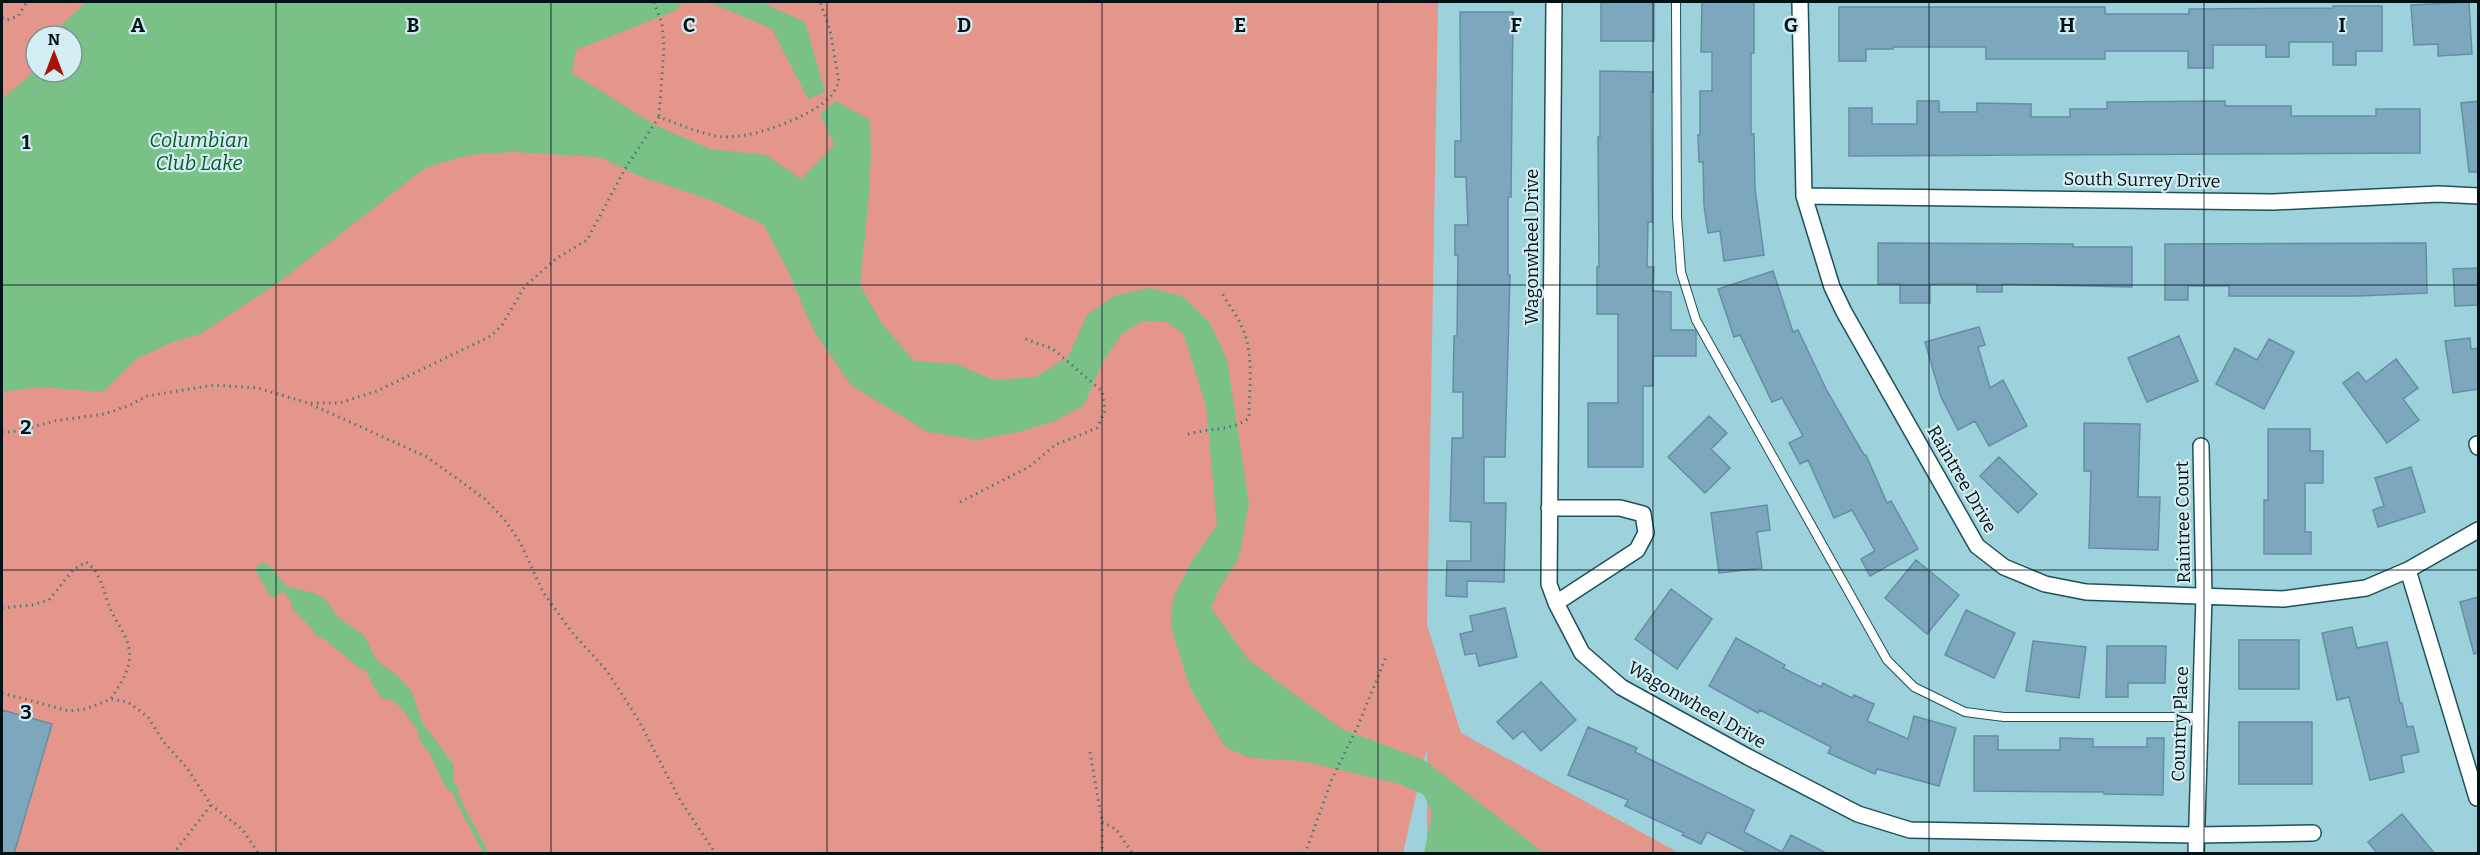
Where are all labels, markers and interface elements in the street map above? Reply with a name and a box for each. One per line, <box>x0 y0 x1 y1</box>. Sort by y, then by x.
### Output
text: A <box>131 13 146 37</box>
text: B <box>407 13 420 37</box>
text: C <box>683 13 695 37</box>
text: D <box>957 13 971 37</box>
text: E <box>1234 13 1246 37</box>
text: F <box>1510 13 1522 37</box>
text: G <box>1784 13 1798 37</box>
text: H <box>2059 13 2075 37</box>
text: I <box>2338 13 2346 37</box>
north arrow <box>24 24 84 84</box>
text: N <box>48 30 60 49</box>
water label: Columbian Club Lake <box>149 128 249 175</box>
text: 1 <box>22 130 31 154</box>
street label: South Surrey Drive <box>2063 168 2221 192</box>
street label: Wagonwheel Drive <box>1521 169 1543 325</box>
text: 2 <box>20 415 32 439</box>
street label: Raintree Drive <box>1923 422 2001 536</box>
street label: Raintree Court <box>2171 460 2195 583</box>
street label: Wagonwheel Drive <box>1624 656 1770 754</box>
street label: Country Place <box>2167 666 2193 782</box>
text: 3 <box>20 700 32 724</box>

